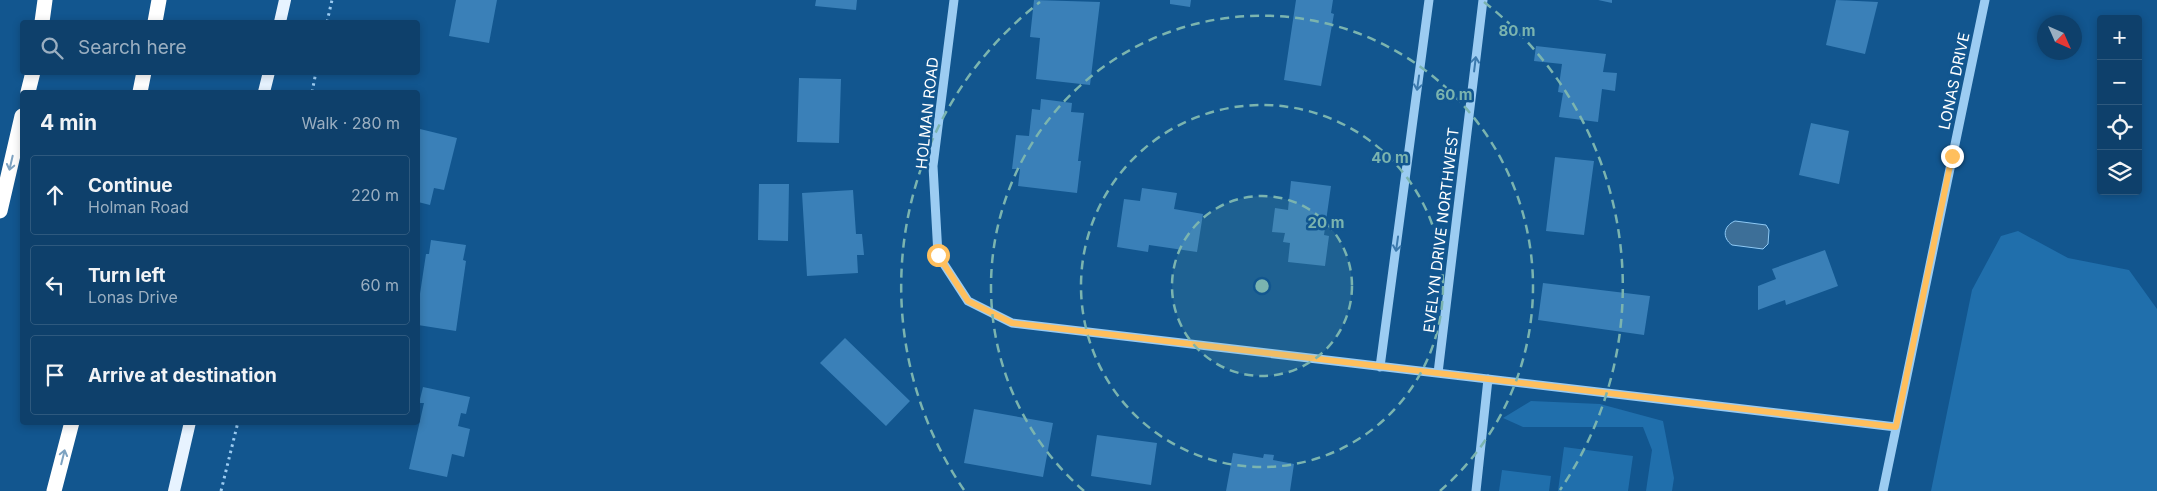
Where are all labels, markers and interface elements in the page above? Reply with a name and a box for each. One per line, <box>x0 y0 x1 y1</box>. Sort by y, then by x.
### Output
north arrow <box>2037 15 2082 60</box>
map controls <box>2097 15 2142 195</box>
button: + <box>2097 15 2142 60</box>
search box <box>20 20 420 75</box>
text: 80 m <box>1498 21 1536 40</box>
street label: LONAS DRIVE <box>1934 31 1974 131</box>
icon: search <box>38 34 66 62</box>
text: Search here <box>78 36 187 59</box>
street label: HOLMAN ROAD <box>912 56 942 170</box>
one-way arrow <box>1470 57 1480 73</box>
button: − <box>2097 60 2142 105</box>
one-way arrow <box>1413 75 1423 91</box>
text: 60 m <box>1435 85 1473 104</box>
button: locate <box>2097 105 2142 150</box>
text: 4 min <box>40 110 97 135</box>
text: Walk · 280 m <box>302 113 400 133</box>
street label: EVELYN DRIVE NORTHWEST <box>1419 126 1463 334</box>
route end <box>1941 145 1964 168</box>
text: 40 m <box>1371 148 1409 167</box>
button: layers <box>2097 150 2142 195</box>
one-way arrow <box>6 155 15 171</box>
text: Continue <box>88 174 173 197</box>
icon: ahead <box>41 181 69 209</box>
text: 220 m <box>351 185 399 205</box>
text: Holman Road <box>88 197 189 217</box>
text: 20 m <box>1308 213 1344 232</box>
one-way arrow <box>1392 236 1402 252</box>
route start <box>927 244 950 267</box>
text: Turn left <box>88 264 166 287</box>
icon: left <box>41 271 69 299</box>
text: 60 m <box>360 275 399 295</box>
centre of rings <box>1253 277 1271 295</box>
text: Lonas Drive <box>88 287 178 307</box>
icon: arrive <box>41 361 69 389</box>
text: Arrive at destination <box>88 364 277 387</box>
one-way arrow <box>59 449 68 465</box>

